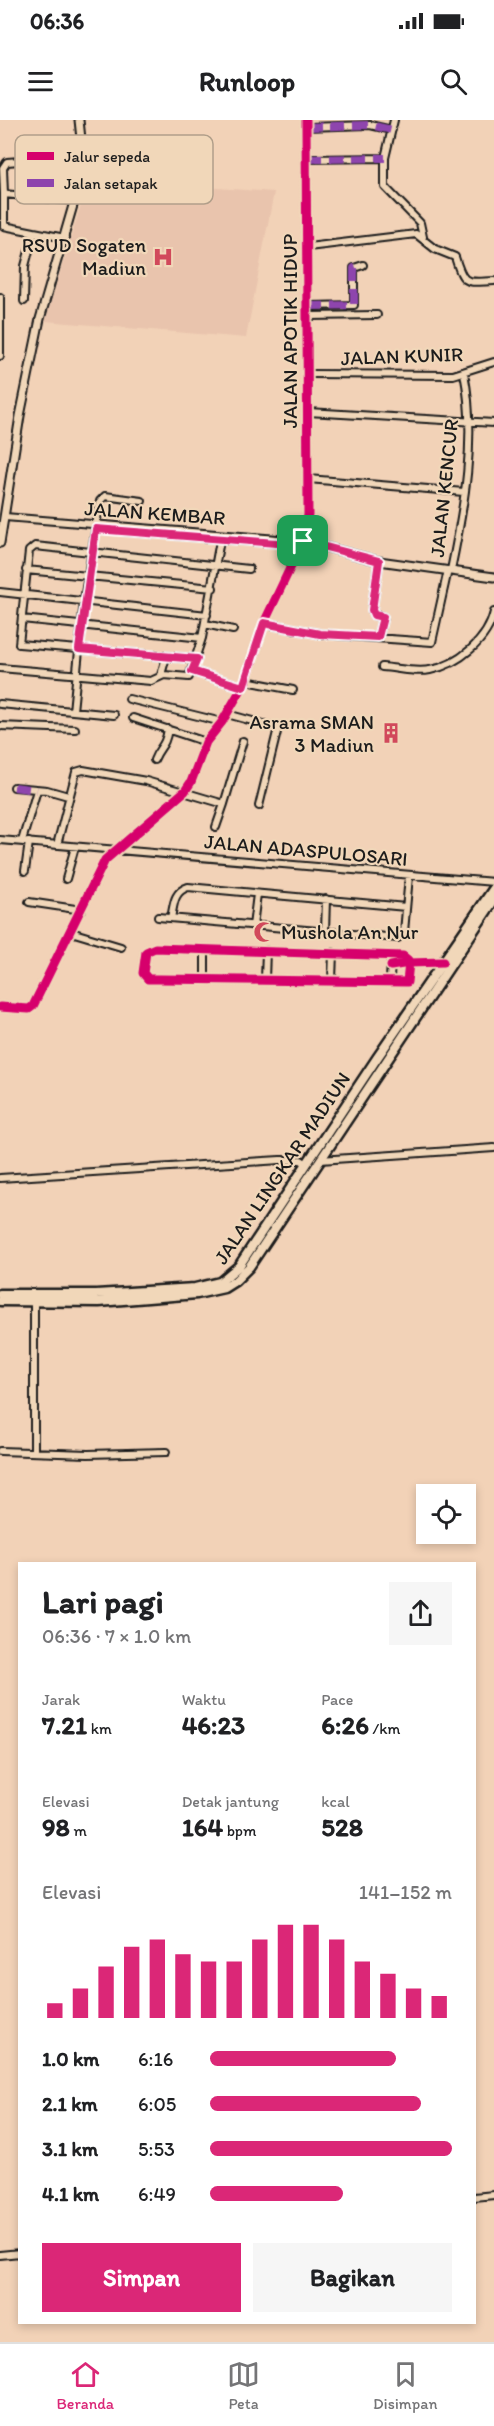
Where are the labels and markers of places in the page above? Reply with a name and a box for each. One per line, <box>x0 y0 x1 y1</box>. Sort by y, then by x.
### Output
place label: RSUD Sogaten Madiun <box>22 233 146 280</box>
hospital icon: RSUD Sogaten Madiun <box>151 245 175 269</box>
pin <box>277 515 328 566</box>
place label: Asrama SMAN 3 Madiun <box>249 710 374 757</box>
building icon: Asrama SMAN 3 Madiun <box>379 721 403 745</box>
mosque icon: Mushola An Nur <box>252 920 276 944</box>
place label: Mushola An Nur <box>281 920 419 944</box>

